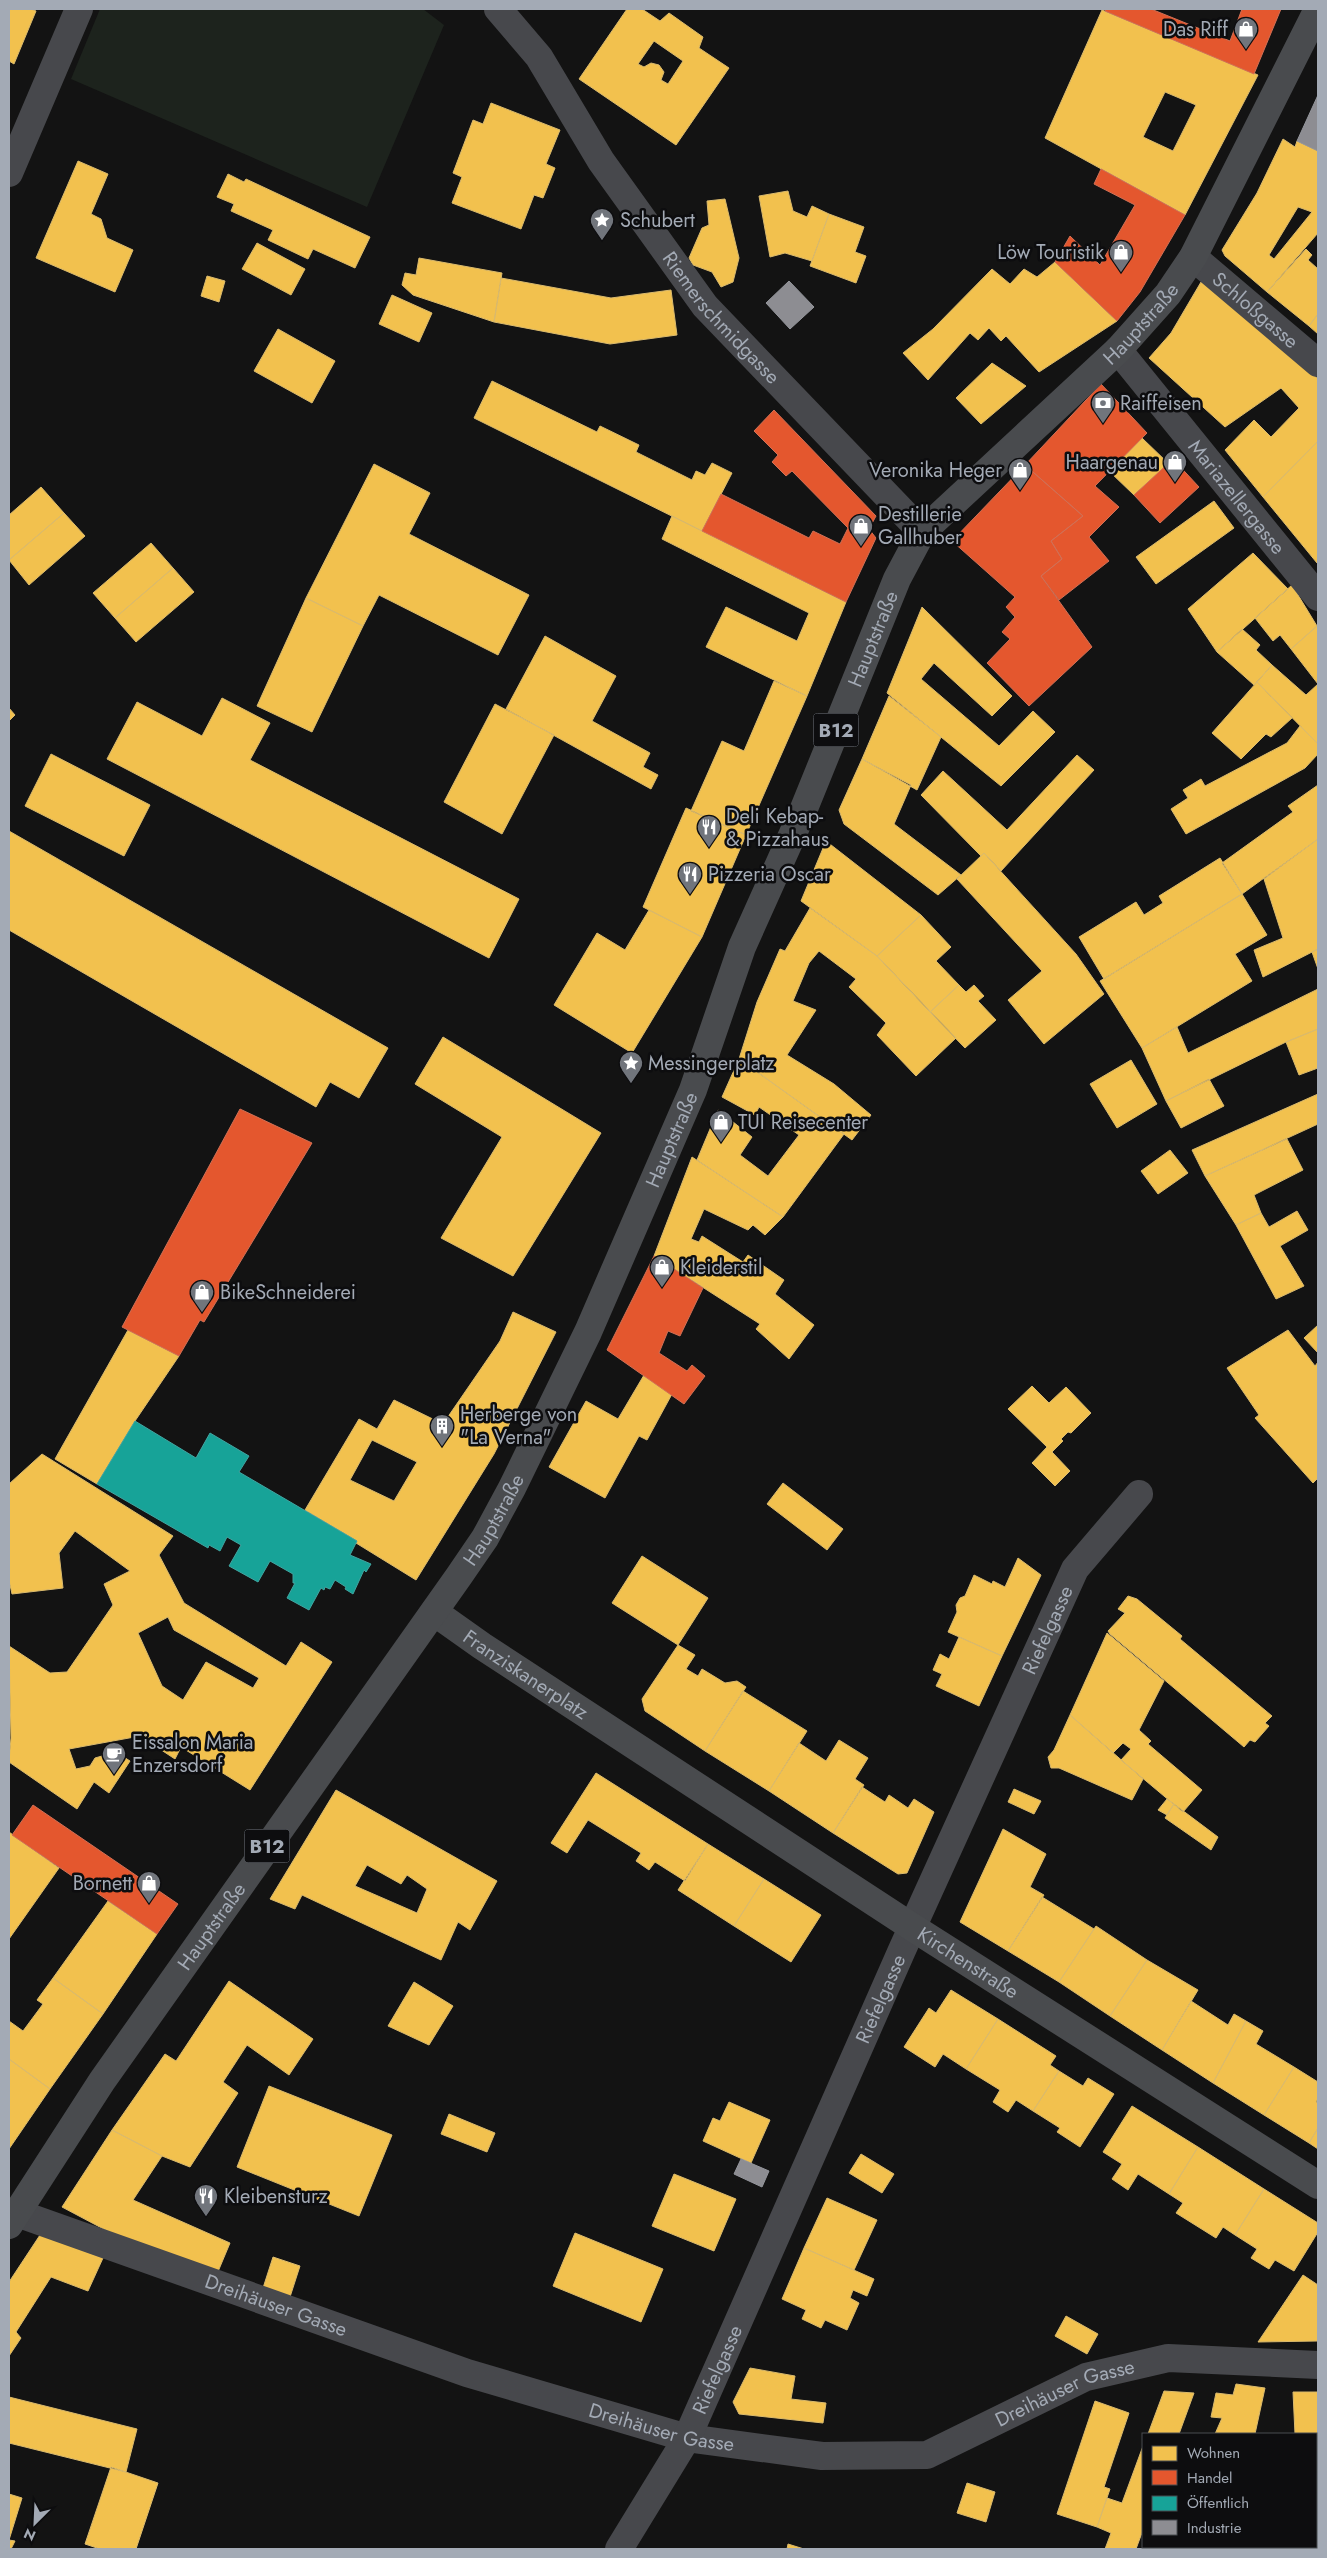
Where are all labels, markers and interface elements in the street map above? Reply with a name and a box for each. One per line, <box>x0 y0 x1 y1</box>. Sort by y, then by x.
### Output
place label: Das Riff <box>1163 15 1229 44</box>
shop icon: Das Riff <box>1233 16 1259 50</box>
place label: Schubert <box>620 206 695 235</box>
place icon: Schubert <box>589 207 615 241</box>
place label: Löw Touristik <box>997 238 1104 267</box>
shop icon: Löw Touristik <box>1108 239 1134 273</box>
street label: Riemerschmidgasse <box>656 245 787 390</box>
street label: Schloßgasse <box>1206 265 1305 355</box>
street label: Hauptstraße <box>1096 277 1186 372</box>
place label: Raiffeisen <box>1120 389 1202 418</box>
bank icon: Raiffeisen <box>1090 390 1116 424</box>
street label: Mariazellergasse <box>1182 433 1292 561</box>
place label: Haargenau <box>1066 448 1158 477</box>
shop icon: Haargenau <box>1162 449 1188 483</box>
place label: Veronika Heger <box>869 456 1002 485</box>
shop icon: Veronika Heger <box>1007 457 1033 491</box>
place label: Destillerie Gallhuber <box>878 500 962 552</box>
shop icon: Destillerie Gallhuber <box>848 513 874 547</box>
street label: Hauptstraße <box>840 586 905 691</box>
road number: B12 <box>814 714 858 746</box>
place label: Deli Kebap- & Pizzahaus <box>726 802 829 854</box>
restaurant icon: Deli Kebap- & Pizzahaus <box>696 814 722 848</box>
place label: Pizzeria Oscar <box>708 860 831 889</box>
restaurant icon: Pizzeria Oscar <box>677 861 703 895</box>
place label: Messingerplatz <box>648 1049 775 1078</box>
place icon: Messingerplatz <box>618 1050 644 1084</box>
street label: Hauptstraße <box>638 1087 705 1192</box>
place label: TUI Reisecenter <box>738 1108 868 1137</box>
shop icon: TUI Reisecenter <box>708 1109 734 1143</box>
place label: Kleiderstil <box>680 1253 763 1282</box>
shop icon: Kleiderstil <box>649 1254 675 1288</box>
place label: BikeSchneiderei <box>220 1278 356 1307</box>
shop icon: BikeSchneiderei <box>189 1279 215 1313</box>
place label: Herberge von "La Verna" <box>460 1400 577 1452</box>
building icon: Herberge von "La Verna" <box>429 1413 455 1447</box>
street label: Hauptstraße <box>456 1469 531 1572</box>
street label: Riefelgasse <box>1015 1581 1080 1679</box>
street label: Franziskanerplatz <box>457 1622 594 1726</box>
place label: Eissalon Maria Enzersdorf <box>132 1728 253 1780</box>
cafe icon: Eissalon Maria Enzersdorf <box>101 1741 127 1775</box>
road number: B12 <box>244 1830 290 1862</box>
place label: Bornett <box>73 1869 132 1898</box>
shop icon: Bornett <box>136 1870 162 1904</box>
street label: Hauptstraße <box>170 1876 253 1976</box>
street label: Kirchenstraße <box>912 1920 1024 2006</box>
street label: Riefelgasse <box>848 1950 913 2048</box>
place label: Kleibensturz <box>224 2182 328 2211</box>
restaurant icon: Kleibensturz <box>193 2183 219 2217</box>
street label: Dreihäuser Gasse <box>201 2266 351 2344</box>
street label: Riefelgasse <box>685 2320 750 2419</box>
street label: Dreihäuser Gasse <box>990 2352 1137 2434</box>
street label: Dreihäuser Gasse <box>585 2395 736 2459</box>
legend <box>1142 2433 1317 2548</box>
text: Wohnen <box>1187 2442 1240 2464</box>
text: Handel <box>1187 2467 1233 2489</box>
text: Öffentlich <box>1187 2492 1249 2514</box>
north arrow <box>10 2498 60 2548</box>
text: Industrie <box>1187 2517 1242 2539</box>
text: N <box>21 2523 39 2546</box>

